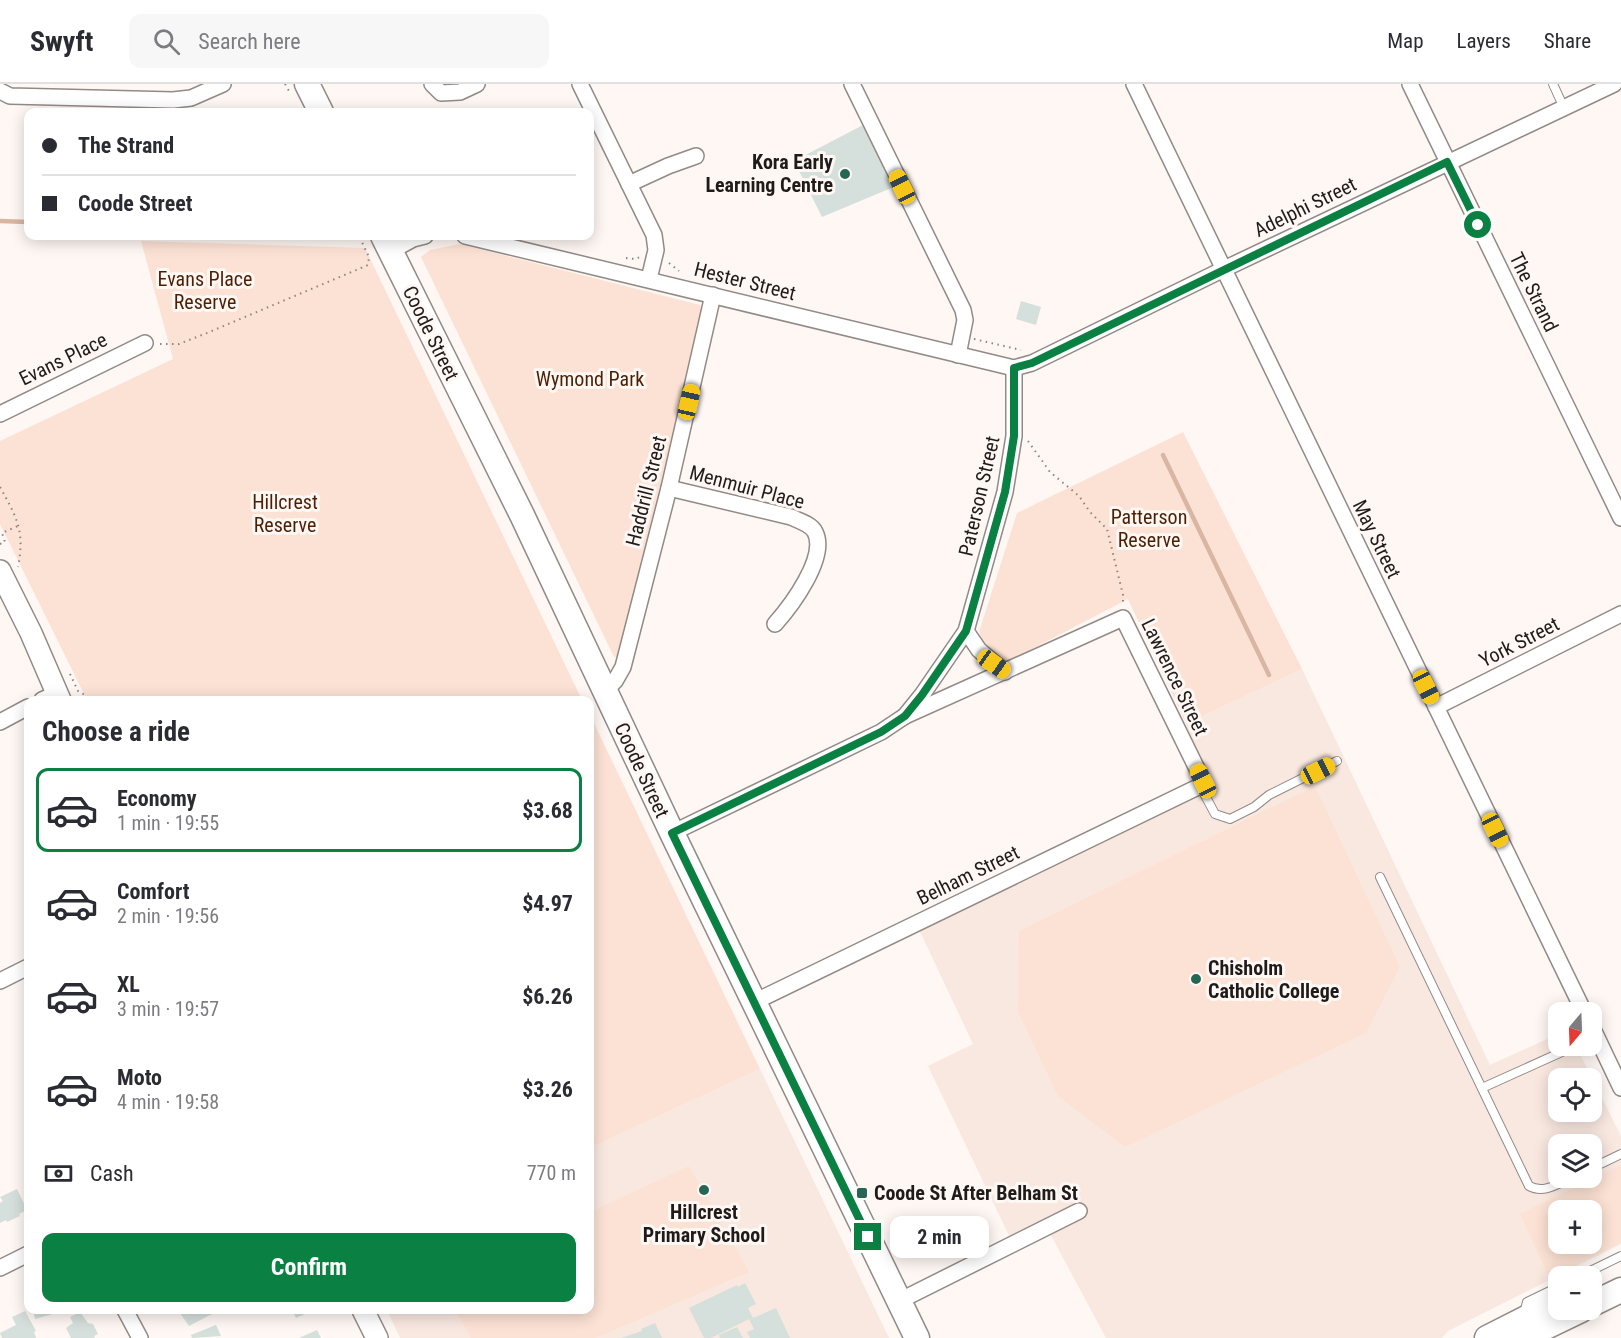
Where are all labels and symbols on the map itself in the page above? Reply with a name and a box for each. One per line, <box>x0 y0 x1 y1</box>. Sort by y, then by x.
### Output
place label: Kora Early Learning Centre <box>705 150 833 197</box>
marker: Kora Early Learning Centre <box>838 167 852 181</box>
car <box>886 167 918 207</box>
street label: Adelphi Street <box>1250 172 1360 242</box>
route start <box>1464 211 1491 238</box>
street label: The Strand <box>1505 248 1563 336</box>
street label: Hester Street <box>692 257 798 305</box>
park label: Evans Place Reserve <box>158 267 252 314</box>
street label: Coode Street <box>398 282 464 384</box>
street label: Evans Place <box>15 327 111 391</box>
park label: Wymond Park <box>536 367 644 391</box>
car <box>676 382 702 422</box>
street label: Haddrill Street <box>621 433 671 549</box>
street label: Paterson Street <box>954 434 1004 558</box>
street label: Menmuir Place <box>687 460 807 514</box>
park label: Hillcrest Reserve <box>252 490 318 537</box>
street label: May Street <box>1348 496 1406 582</box>
park label: Patterson Reserve <box>1111 505 1187 552</box>
street label: York Street <box>1475 612 1563 672</box>
street label: Lawrence Street <box>1136 615 1214 739</box>
car <box>974 646 1014 682</box>
car <box>1410 667 1442 707</box>
street label: Coode Street <box>610 719 674 821</box>
car <box>1298 755 1338 787</box>
car <box>1187 761 1219 801</box>
car <box>1479 810 1511 850</box>
street label: Belham Street <box>913 840 1023 910</box>
place label: Chisholm Catholic College <box>1208 956 1339 1003</box>
marker: Chisholm Catholic College <box>1189 972 1203 986</box>
north arrow <box>1548 1002 1602 1056</box>
place label: Coode St After Belham St <box>874 1181 1078 1205</box>
marker: Hillcrest Primary School <box>697 1183 711 1197</box>
marker: Coode St After Belham St <box>855 1186 869 1200</box>
place label: Hillcrest Primary School <box>643 1200 765 1247</box>
callout: 2 min <box>889 1216 988 1258</box>
route end <box>854 1223 881 1250</box>

